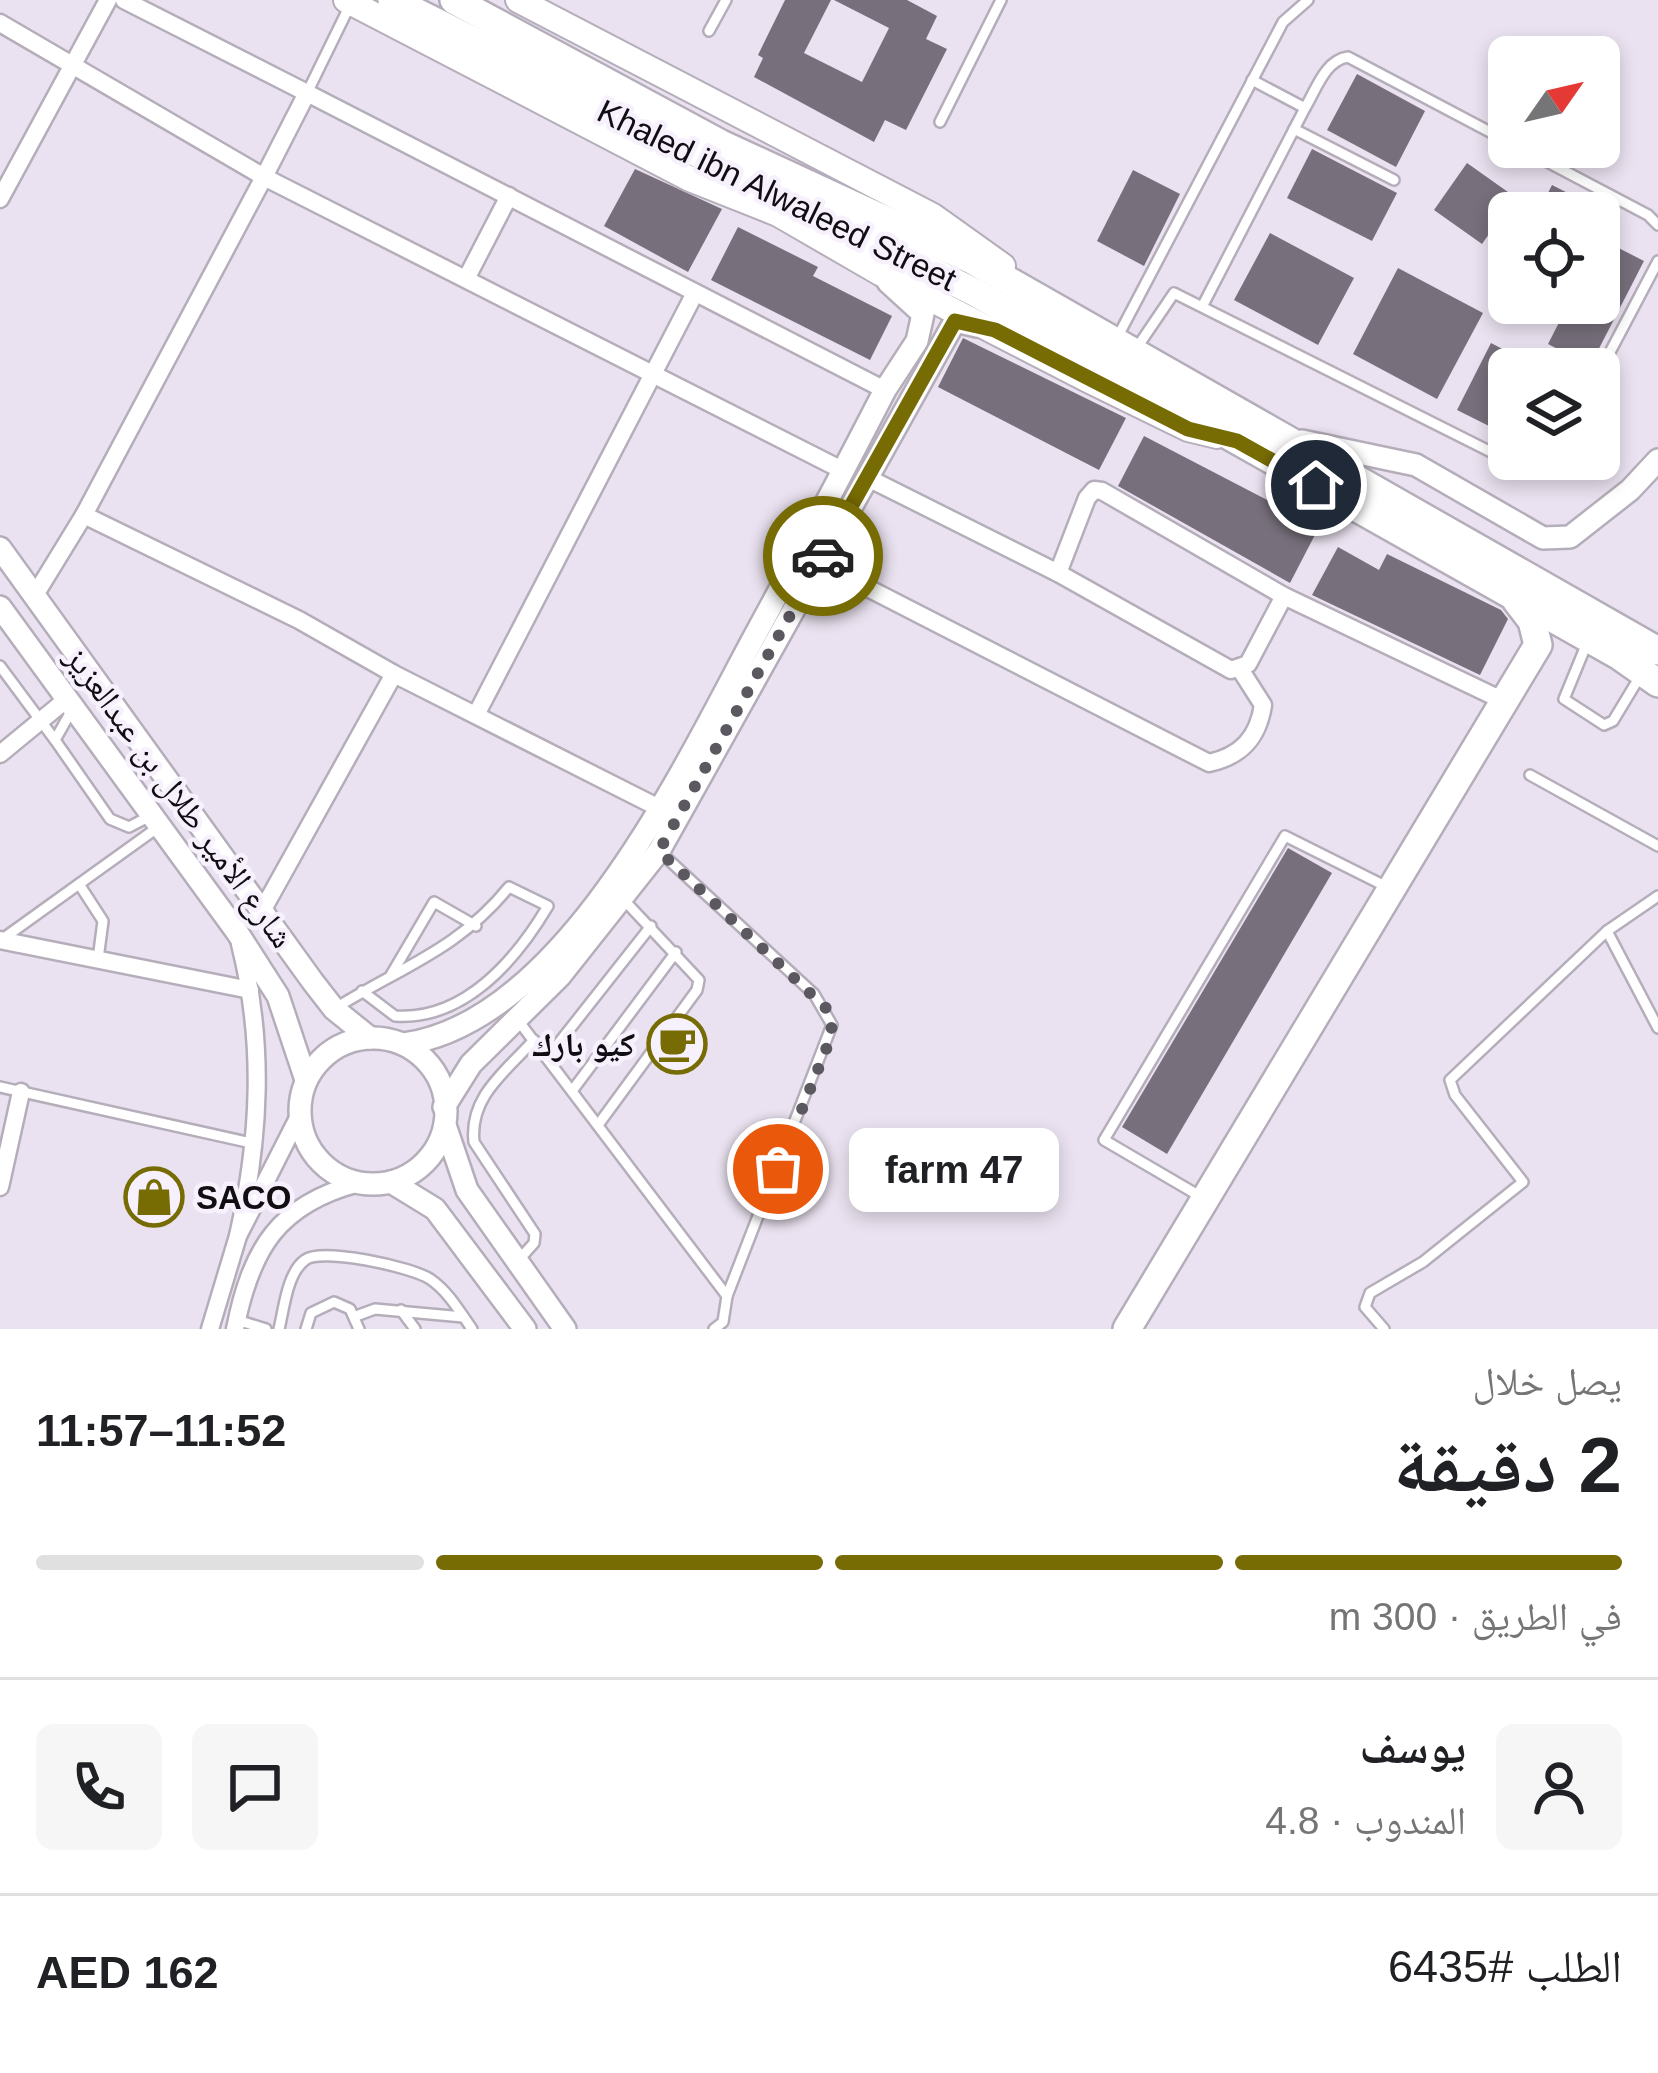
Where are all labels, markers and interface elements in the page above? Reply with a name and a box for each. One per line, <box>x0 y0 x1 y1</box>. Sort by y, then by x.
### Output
north arrow <box>1488 36 1620 168</box>
map controls <box>1488 36 1620 480</box>
street label: Khaled ibn Alwaleed Street <box>592 92 962 298</box>
button: locate <box>1488 192 1620 324</box>
button: layers <box>1488 348 1620 480</box>
pin <box>1265 434 1367 536</box>
icon: home <box>1283 452 1349 518</box>
courier <box>763 496 883 616</box>
icon: car <box>790 523 856 589</box>
street label: شارع الأمير طلال بن عبدالعزيز <box>56 638 302 956</box>
cafe icon: كيو بارك <box>646 1013 708 1075</box>
place label: كيو بارك <box>532 1026 635 1064</box>
pin <box>727 1118 829 1220</box>
callout: farm 47 <box>850 1127 1060 1211</box>
icon: bag <box>745 1136 811 1202</box>
text: farm 47 <box>885 1148 1023 1191</box>
shop icon: SACO <box>123 1166 185 1228</box>
place label: SACO <box>196 1179 291 1216</box>
text: يصل خلال <box>1473 1360 1622 1403</box>
text: 11:52–11:57 <box>36 1405 286 1456</box>
text: 2 دقيقة <box>1393 1421 1622 1509</box>
text: في الطريق · 300 m <box>1329 1595 1622 1638</box>
text: يوسف <box>1360 1722 1466 1773</box>
button: phone <box>36 1724 162 1850</box>
button: chat <box>192 1724 318 1850</box>
button: person <box>1496 1724 1622 1850</box>
text: المندوب · 4.8 <box>1265 1799 1466 1842</box>
text: الطلب #6435 <box>1388 1941 1622 1992</box>
text: AED 162 <box>36 1947 219 1998</box>

